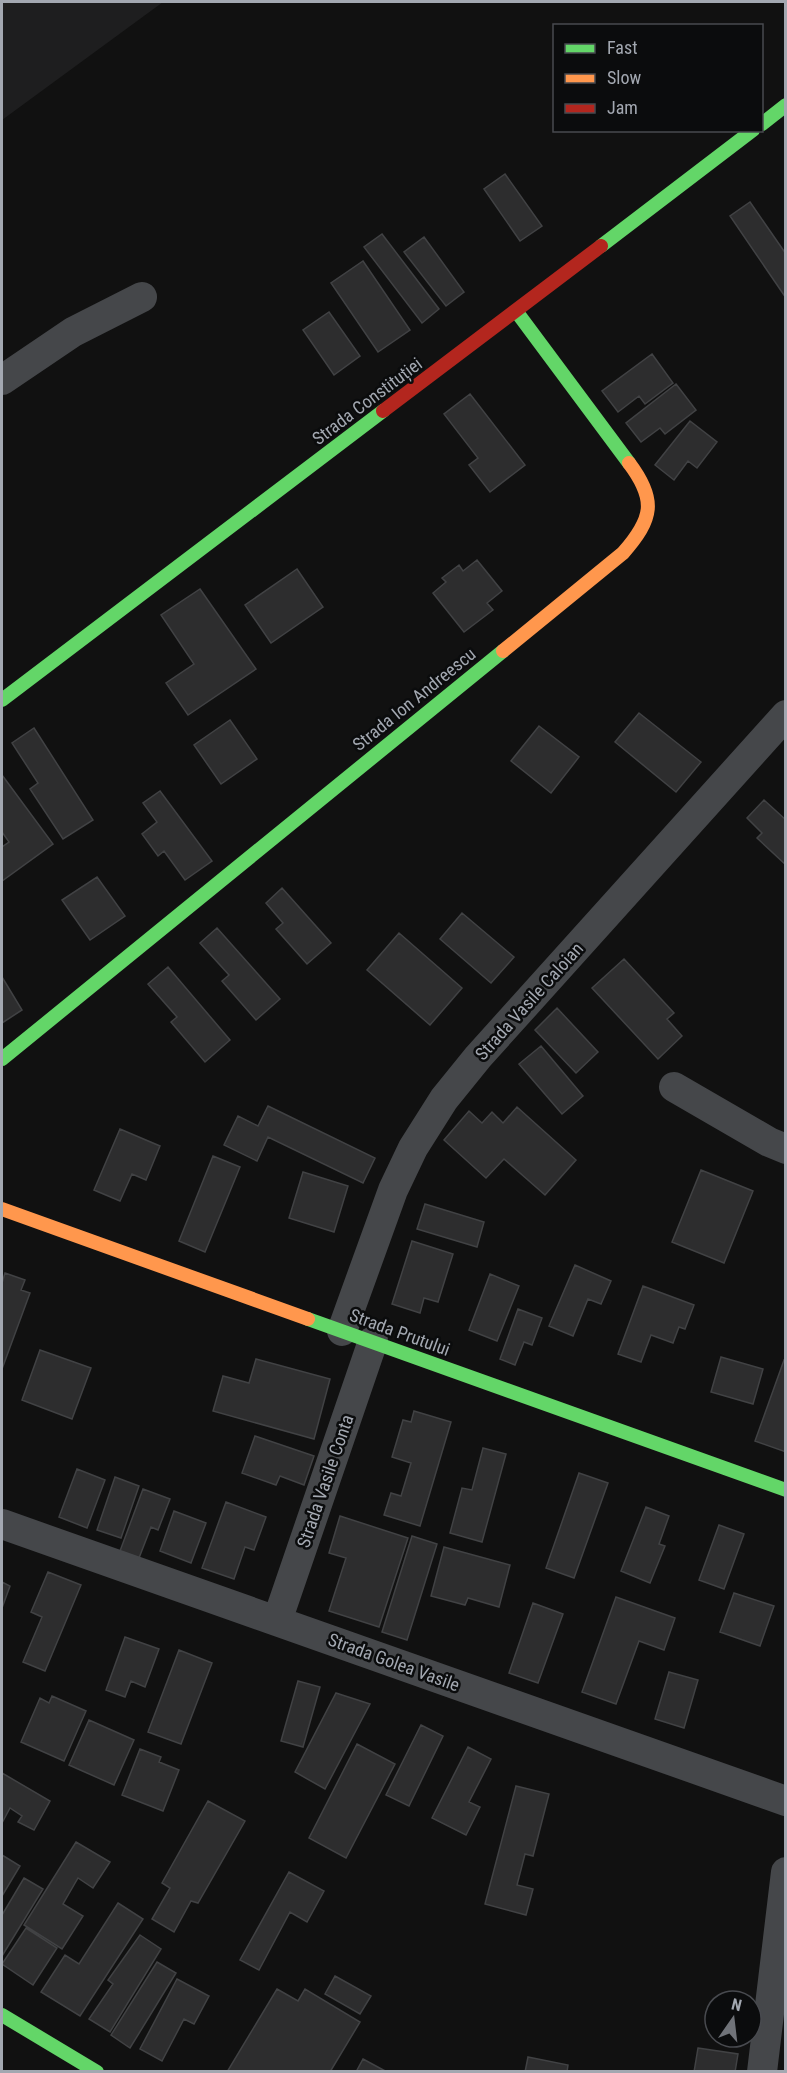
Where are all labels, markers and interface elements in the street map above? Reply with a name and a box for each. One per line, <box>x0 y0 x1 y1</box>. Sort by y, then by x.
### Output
legend <box>553 24 763 132</box>
text: Fast <box>607 37 638 58</box>
text: Slow <box>607 67 642 88</box>
text: Jam <box>607 97 638 118</box>
street label: Strada Constituției <box>308 353 427 450</box>
street label: Strada Ion Andreescu <box>348 643 480 755</box>
street label: Strada Vasile Caloian <box>471 938 587 1064</box>
street label: Strada Prutului <box>347 1304 453 1360</box>
street label: Strada Vasile Conta <box>292 1412 358 1550</box>
street label: Strada Golea Vasile <box>325 1628 463 1696</box>
north arrow <box>703 1989 763 2049</box>
text: N <box>729 1995 744 2015</box>

